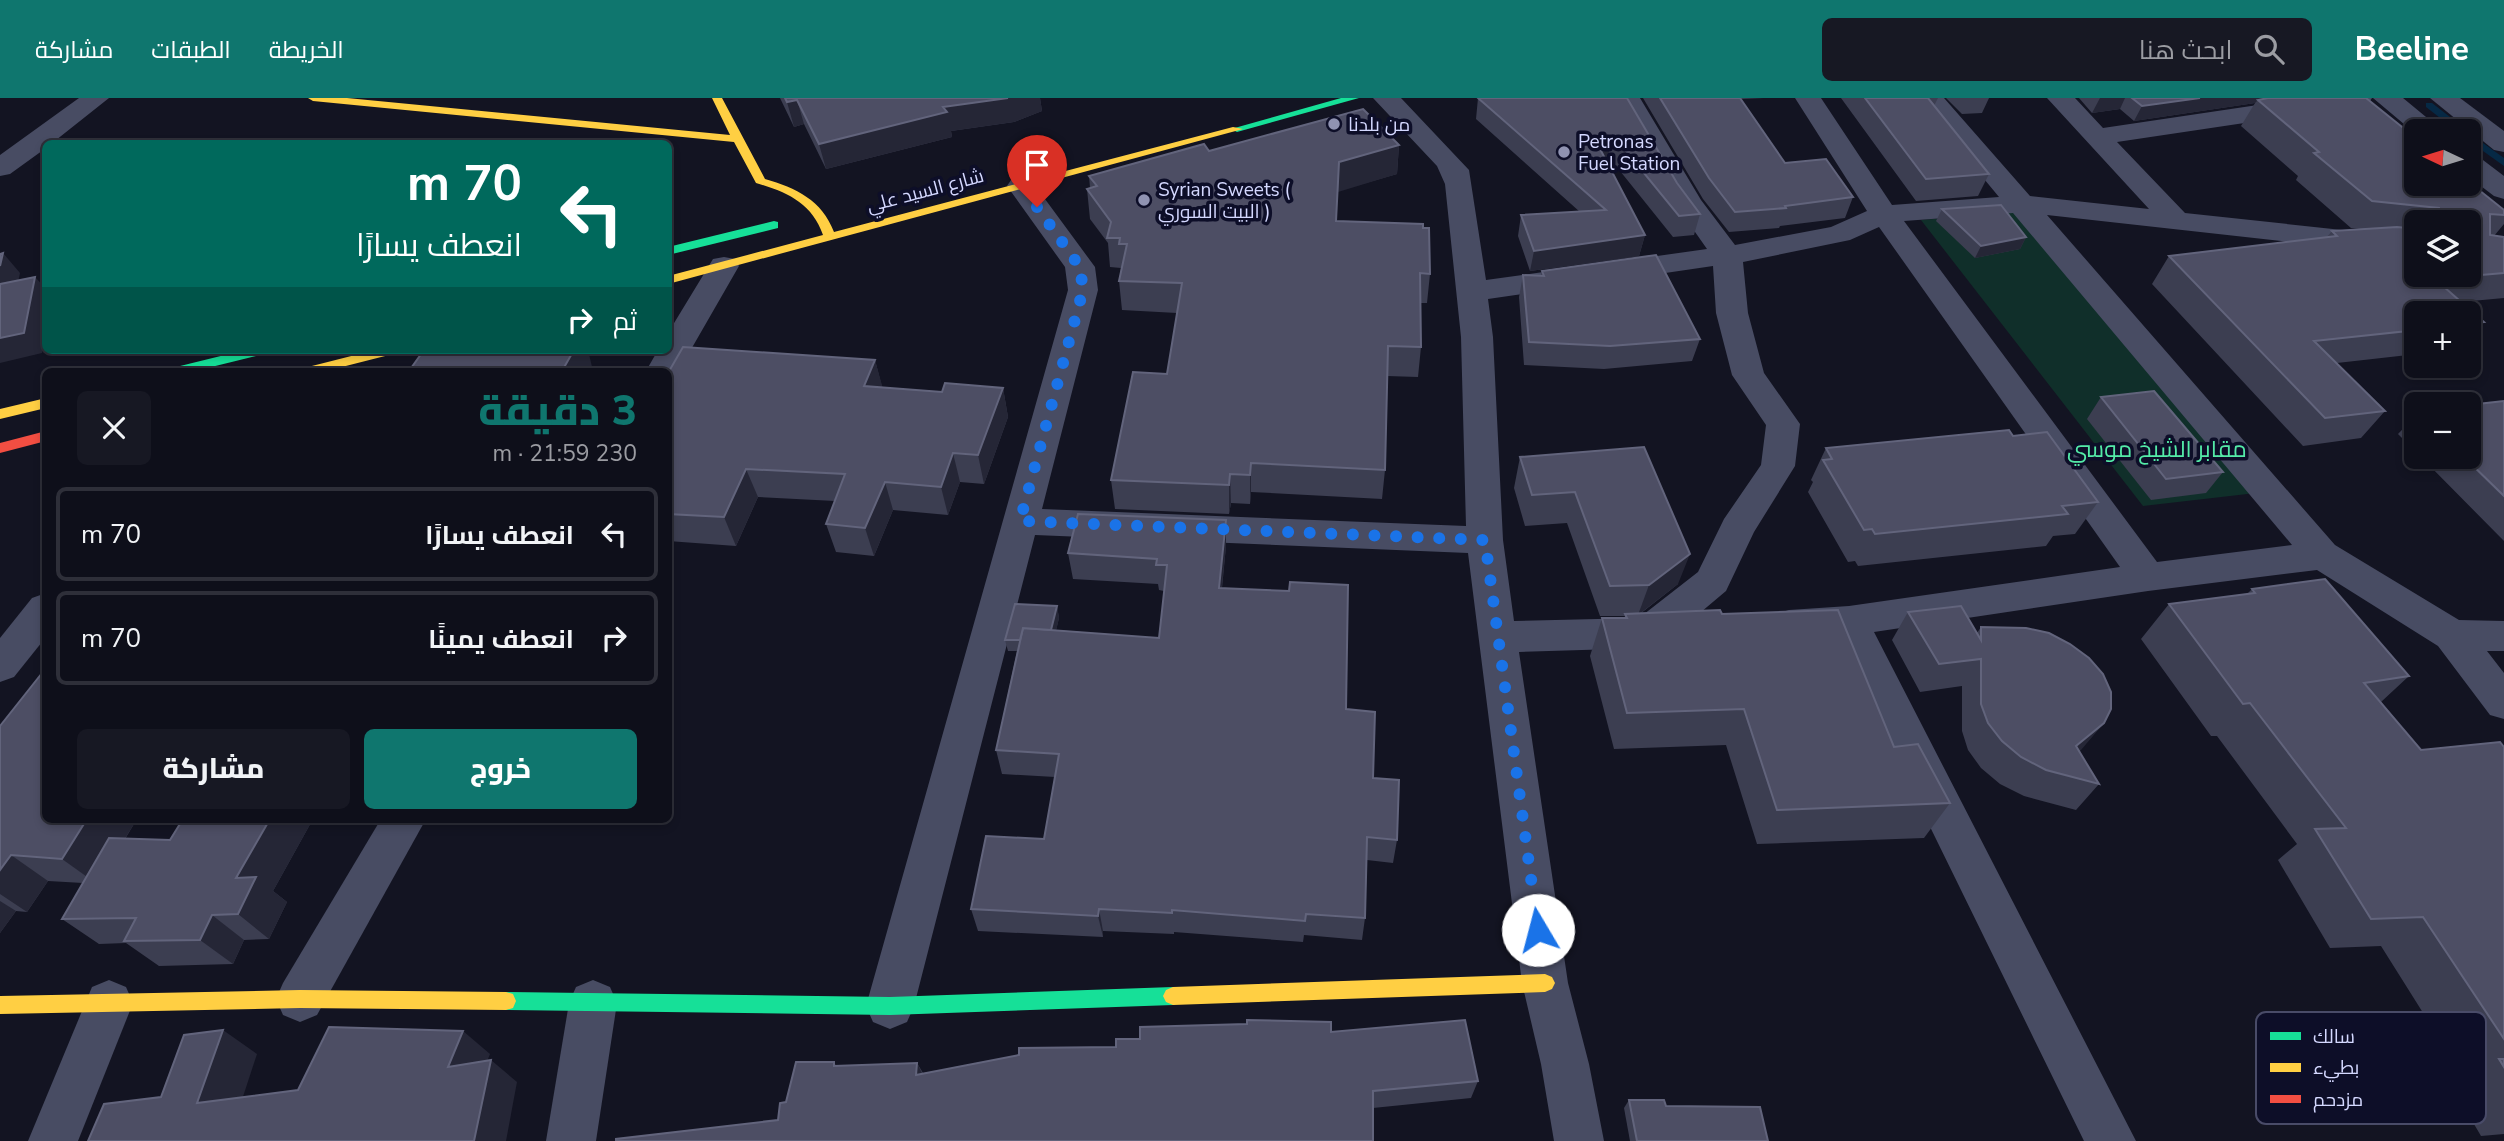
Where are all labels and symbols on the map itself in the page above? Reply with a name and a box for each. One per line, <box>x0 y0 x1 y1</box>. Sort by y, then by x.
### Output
place label: من بلدنا <box>1348 112 1410 138</box>
marker: من بلدنا <box>1326 116 1342 132</box>
north arrow <box>2404 119 2482 196</box>
place label: Petronas Fuel Station <box>1578 129 1680 177</box>
pin <box>1007 135 1067 207</box>
marker: Petronas Fuel Station <box>1556 144 1572 160</box>
street label: شارع السيد علي <box>864 163 987 220</box>
place label: Syrian Sweets ( البيت السوري ) <box>1158 177 1291 226</box>
marker: Syrian Sweets ( البيت السوري ) <box>1136 192 1152 208</box>
park label: مقابر الشيخ موسي <box>2067 434 2247 466</box>
position arrow <box>1501 893 1575 967</box>
legend <box>2256 1012 2486 1124</box>
text: سالك <box>2313 1024 2355 1050</box>
text: بطيء <box>2313 1055 2359 1082</box>
text: مزدحم <box>2313 1087 2363 1113</box>

